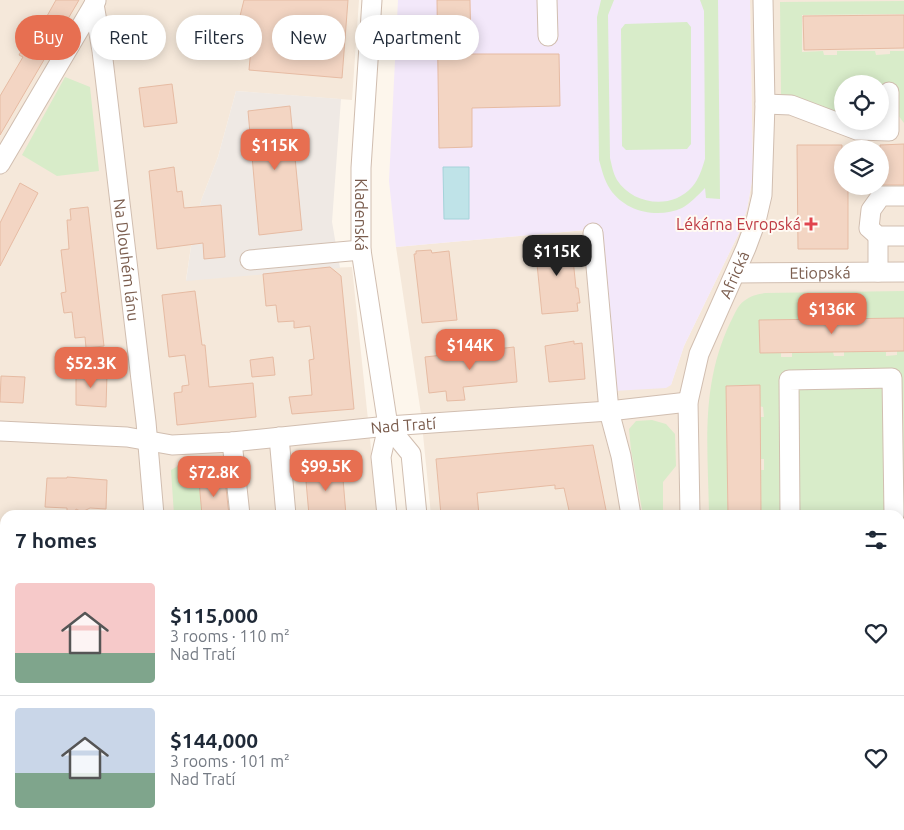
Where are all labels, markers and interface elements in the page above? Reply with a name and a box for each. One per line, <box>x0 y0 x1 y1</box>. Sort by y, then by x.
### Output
chip: Buy <box>15 15 81 60</box>
chip: Rent <box>91 15 166 60</box>
chip: Filters <box>176 15 262 60</box>
chip: New <box>272 15 345 60</box>
chip: Apartment <box>355 15 479 60</box>
map controls <box>834 75 889 195</box>
button: locate <box>834 75 889 130</box>
pin: $115K <box>240 128 310 171</box>
text: $115K <box>252 136 298 154</box>
button: layers <box>834 140 889 195</box>
street label: Kladenská <box>352 178 370 251</box>
street label: Na Dlouhém lánu <box>111 197 143 322</box>
place label: Lékárna Evropská <box>676 215 801 233</box>
marker: Lékárna Evropská <box>805 218 817 230</box>
pin: $115K <box>522 234 592 277</box>
text: $115K <box>534 242 580 260</box>
street label: Africká <box>716 248 753 301</box>
street label: Etiopská <box>789 263 851 282</box>
pin: $136K <box>797 292 867 335</box>
text: $136K <box>809 300 855 318</box>
pin: $144K <box>435 328 505 371</box>
text: $144K <box>447 336 493 354</box>
pin: $52.3K <box>50 346 132 389</box>
text: $52.3K <box>66 354 116 372</box>
street label: Nad Tratí <box>370 414 438 437</box>
pin: $99.5K <box>285 450 367 492</box>
pin: $72.8K <box>173 456 255 498</box>
text: $99.5K <box>301 457 351 475</box>
text: $72.8K <box>189 463 239 481</box>
icon: filters <box>862 526 890 554</box>
text: 7 homes <box>15 528 97 552</box>
icon: home <box>55 603 115 663</box>
text: $115,000 <box>170 603 258 627</box>
icon: heart <box>862 619 890 647</box>
text: 3 rooms · 110 m² <box>170 627 290 645</box>
text: Nad Tratí <box>170 645 235 663</box>
icon: home <box>55 728 115 788</box>
text: $144,000 <box>170 728 258 752</box>
icon: heart <box>862 744 890 772</box>
text: 3 rooms · 101 m² <box>170 752 290 770</box>
text: Nad Tratí <box>170 770 235 788</box>

